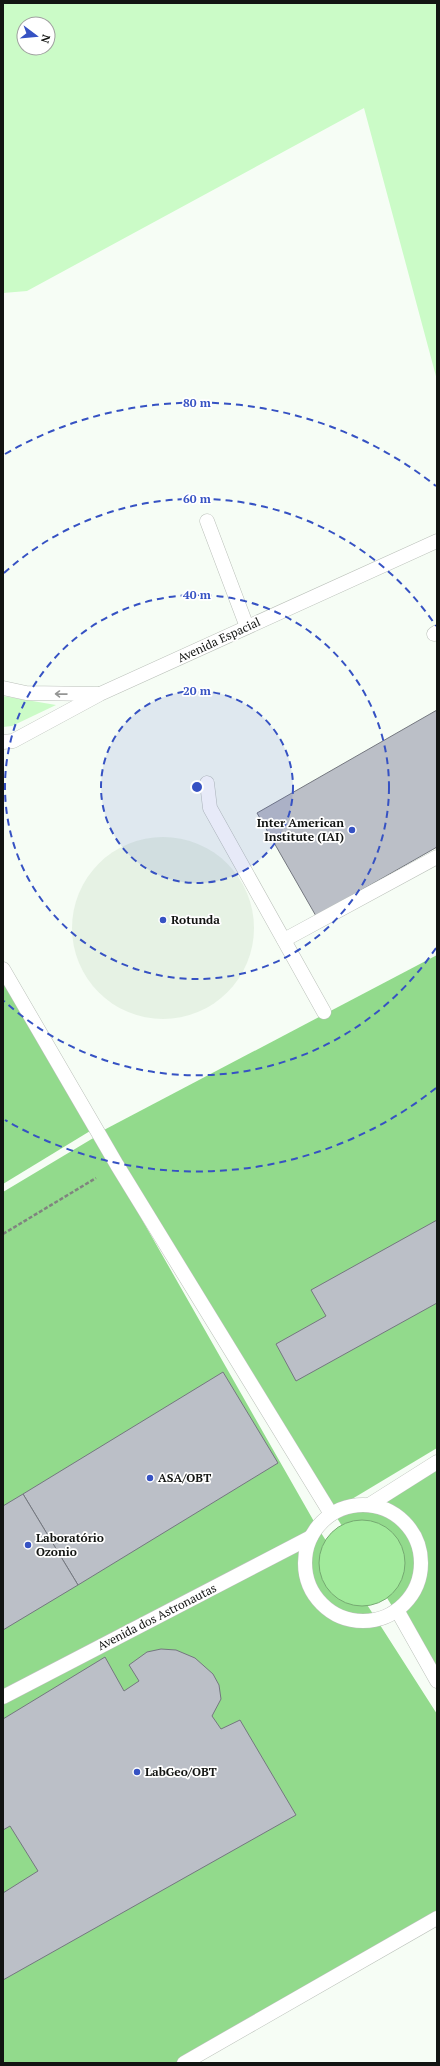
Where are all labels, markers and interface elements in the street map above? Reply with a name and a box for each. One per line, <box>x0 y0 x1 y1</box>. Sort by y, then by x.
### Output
north arrow <box>16 16 56 56</box>
text: N <box>38 33 53 45</box>
text: 80 m <box>183 395 211 410</box>
text: 60 m <box>183 491 211 506</box>
text: 40 m <box>183 587 211 602</box>
street label: Avenida Espacial <box>175 614 263 665</box>
text: 20 m <box>183 683 211 698</box>
one-way arrow <box>55 690 68 698</box>
centre of rings <box>190 780 204 794</box>
place label: Inter American Institute (IAI) <box>257 815 344 844</box>
marker: Inter American Institute (IAI) <box>347 825 357 835</box>
place label: Rotunda <box>171 912 220 927</box>
marker: Rotunda <box>158 915 168 925</box>
place label: ASA/OBT <box>158 1470 211 1485</box>
marker: ASA/OBT <box>145 1473 155 1483</box>
place label: Laboratório Ozonio <box>36 1530 104 1559</box>
marker: Laboratório Ozonio <box>23 1540 33 1550</box>
street label: Avenida dos Astronautas <box>95 1580 219 1653</box>
place label: LabGeo/OBT <box>145 1764 217 1779</box>
marker: LabGeo/OBT <box>132 1767 142 1777</box>

